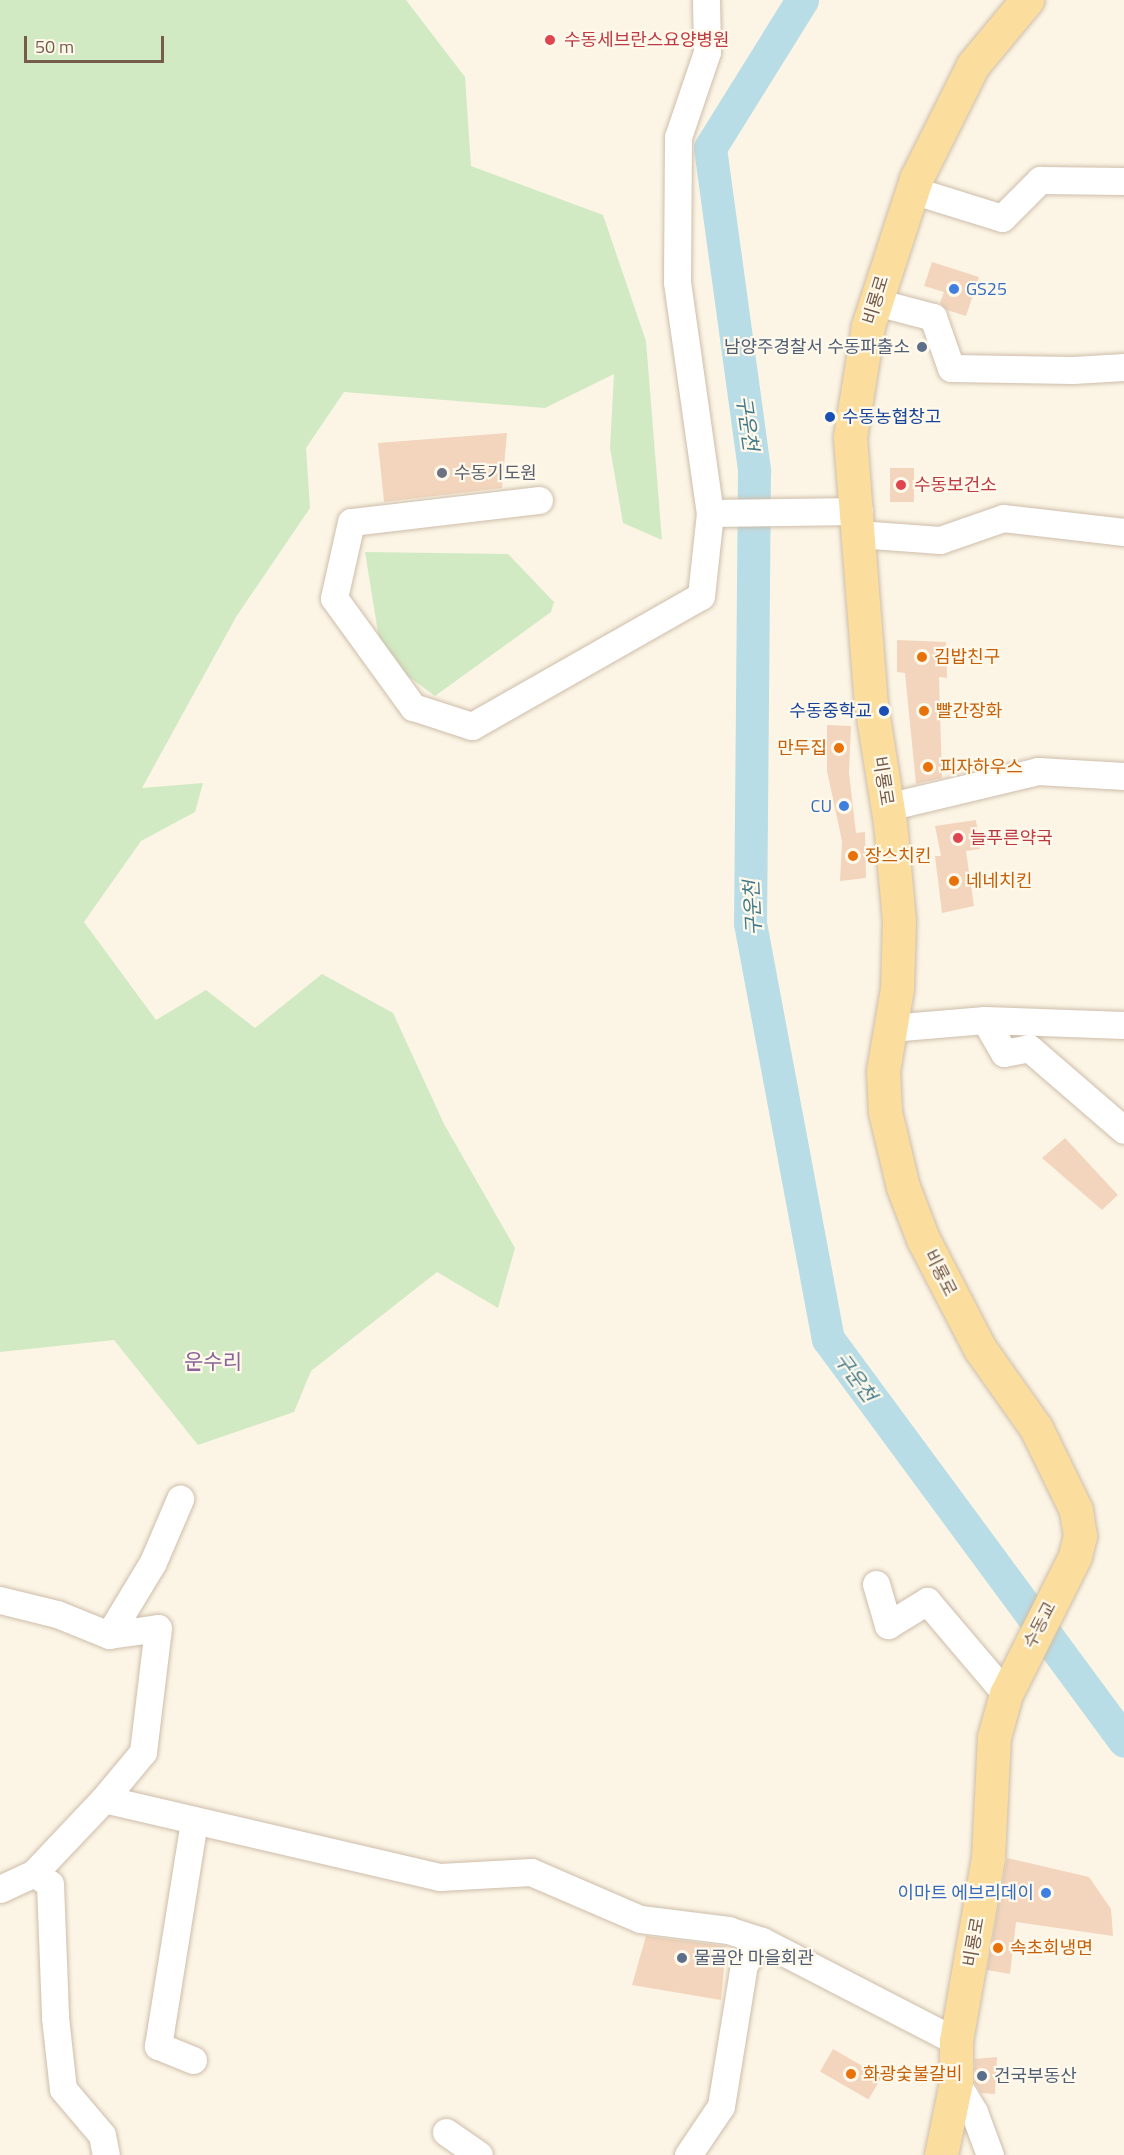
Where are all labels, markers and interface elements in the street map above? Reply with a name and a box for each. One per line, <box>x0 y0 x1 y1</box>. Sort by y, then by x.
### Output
scale bar <box>27 24 166 62</box>
place label: 수동세브란스요양병원 <box>564 29 730 51</box>
marker: 수동세브란스요양병원 <box>541 31 559 49</box>
text: 50 m <box>35 33 74 60</box>
street label: 비룡로 <box>858 273 894 327</box>
place label: GS25 <box>966 278 1007 300</box>
marker: GS25 <box>947 282 961 296</box>
place label: 남양주경찰서 수동파출소 <box>724 336 910 358</box>
marker: 남양주경찰서 수동파출소 <box>915 340 929 354</box>
water label: 구운천 <box>732 394 764 452</box>
place label: 수동농협창고 <box>842 406 941 428</box>
marker: 수동농협창고 <box>823 410 837 424</box>
place label: 수동기도원 <box>454 462 537 484</box>
marker: 수동기도원 <box>435 466 449 480</box>
place label: 수동보건소 <box>914 474 997 496</box>
marker: 수동보건소 <box>892 476 910 494</box>
place label: 김밥친구 <box>934 646 1000 668</box>
marker: 김밥친구 <box>915 650 929 664</box>
place label: 수동중학교 <box>789 700 872 722</box>
place label: 빨간장화 <box>936 700 1002 722</box>
marker: 수동중학교 <box>877 704 891 718</box>
marker: 빨간장화 <box>917 704 931 718</box>
place label: 만두집 <box>777 737 827 759</box>
marker: 만두집 <box>832 741 846 755</box>
street label: 비룡로 <box>868 755 898 807</box>
place label: 피자하우스 <box>940 756 1023 778</box>
marker: 피자하우스 <box>921 760 935 774</box>
place label: CU <box>811 795 832 817</box>
marker: CU <box>837 799 851 813</box>
place label: 늘푸른약국 <box>970 827 1053 849</box>
marker: 늘푸른약국 <box>951 831 965 845</box>
place label: 장스치킨 <box>865 845 931 867</box>
marker: 장스치킨 <box>846 849 860 863</box>
place label: 네네치킨 <box>966 870 1032 892</box>
marker: 네네치킨 <box>947 874 961 888</box>
water label: 구운천 <box>739 880 765 936</box>
street label: 비룡로 <box>919 1246 961 1300</box>
district label: 운수리 <box>184 1348 242 1374</box>
water label: 구운천 <box>830 1348 882 1406</box>
street label: 수동교 <box>1019 1598 1061 1652</box>
place label: 이마트 에브리데이 <box>898 1882 1034 1904</box>
marker: 이마트 에브리데이 <box>1039 1886 1053 1900</box>
street label: 비룡로 <box>959 1916 989 1968</box>
place label: 속초회냉면 <box>1010 1937 1093 1959</box>
marker: 속초회냉면 <box>991 1941 1005 1955</box>
place label: 물골안 마을회관 <box>694 1947 814 1969</box>
marker: 물골안 마을회관 <box>675 1951 689 1965</box>
place label: 화광숯불갈비 <box>863 2063 962 2085</box>
place label: 건국부동산 <box>994 2065 1077 2087</box>
marker: 화광숯불갈비 <box>844 2067 858 2081</box>
marker: 건국부동산 <box>975 2069 989 2083</box>

